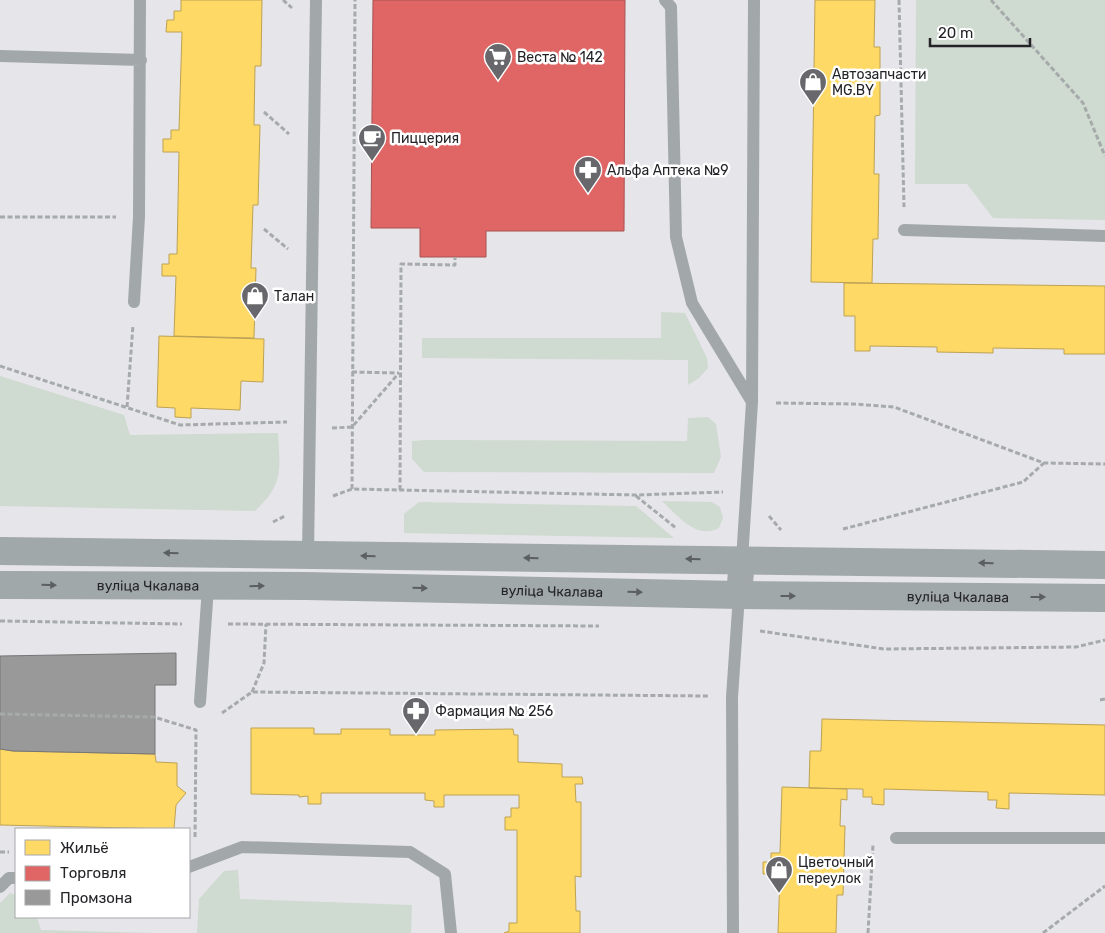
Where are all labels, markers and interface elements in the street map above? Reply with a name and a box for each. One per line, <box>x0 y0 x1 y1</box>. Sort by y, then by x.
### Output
scale bar <box>930 15 1030 47</box>
text: 20 m <box>938 24 973 42</box>
supermarket icon: Веста № 142 <box>483 42 513 81</box>
place label: Веста № 142 <box>517 49 603 66</box>
place label: Автозапчасти MG.BY <box>832 66 926 99</box>
shop icon: Автозапчасти MG.BY <box>798 67 828 106</box>
cafe icon: Пиццерия <box>357 123 387 162</box>
place label: Пиццерия <box>391 130 459 147</box>
pharmacy icon: Альфа Аптека №9 <box>573 155 603 194</box>
place label: Альфа Аптека №9 <box>607 162 729 179</box>
shop icon: Талан <box>240 281 270 320</box>
place label: Талан <box>274 288 314 305</box>
one-way arrow <box>162 549 178 557</box>
one-way arrow <box>360 552 376 560</box>
one-way arrow <box>522 554 538 562</box>
one-way arrow <box>685 555 701 563</box>
one-way arrow <box>978 559 994 567</box>
street label: вуліца Чкалава <box>97 577 199 594</box>
one-way arrow <box>41 581 57 589</box>
one-way arrow <box>249 582 265 590</box>
street label: вуліца Чкалава <box>501 582 603 601</box>
one-way arrow <box>412 584 428 592</box>
one-way arrow <box>627 588 643 596</box>
street label: вуліца Чкалава <box>907 588 1009 606</box>
one-way arrow <box>780 592 796 600</box>
one-way arrow <box>1030 594 1046 602</box>
pharmacy icon: Фармация № 256 <box>401 696 431 735</box>
place label: Фармация № 256 <box>435 703 553 720</box>
legend <box>15 828 190 918</box>
text: Жильё <box>60 839 109 857</box>
place label: Цветочный переулок <box>798 854 874 887</box>
shop icon: Цветочный переулок <box>764 855 794 894</box>
text: Торговля <box>60 864 126 882</box>
text: Промзона <box>60 889 132 907</box>

